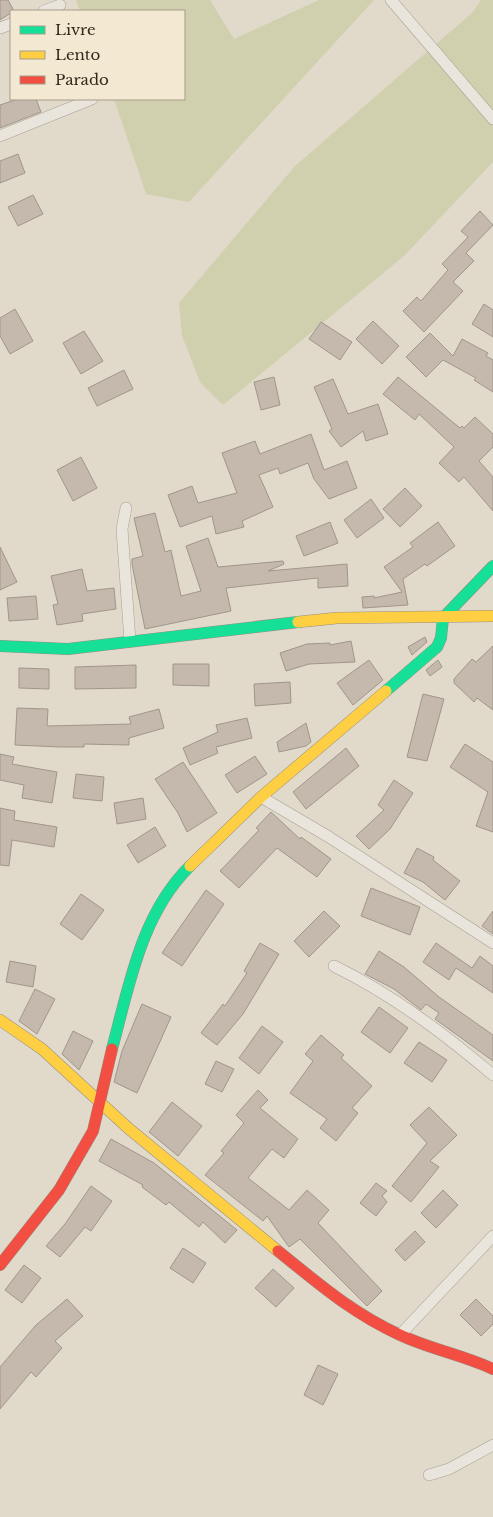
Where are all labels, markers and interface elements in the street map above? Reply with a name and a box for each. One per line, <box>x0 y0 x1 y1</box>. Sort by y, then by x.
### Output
legend <box>10 10 185 100</box>
text: Livre <box>55 20 96 39</box>
text: Lento <box>55 45 101 64</box>
text: Parado <box>55 70 109 89</box>

